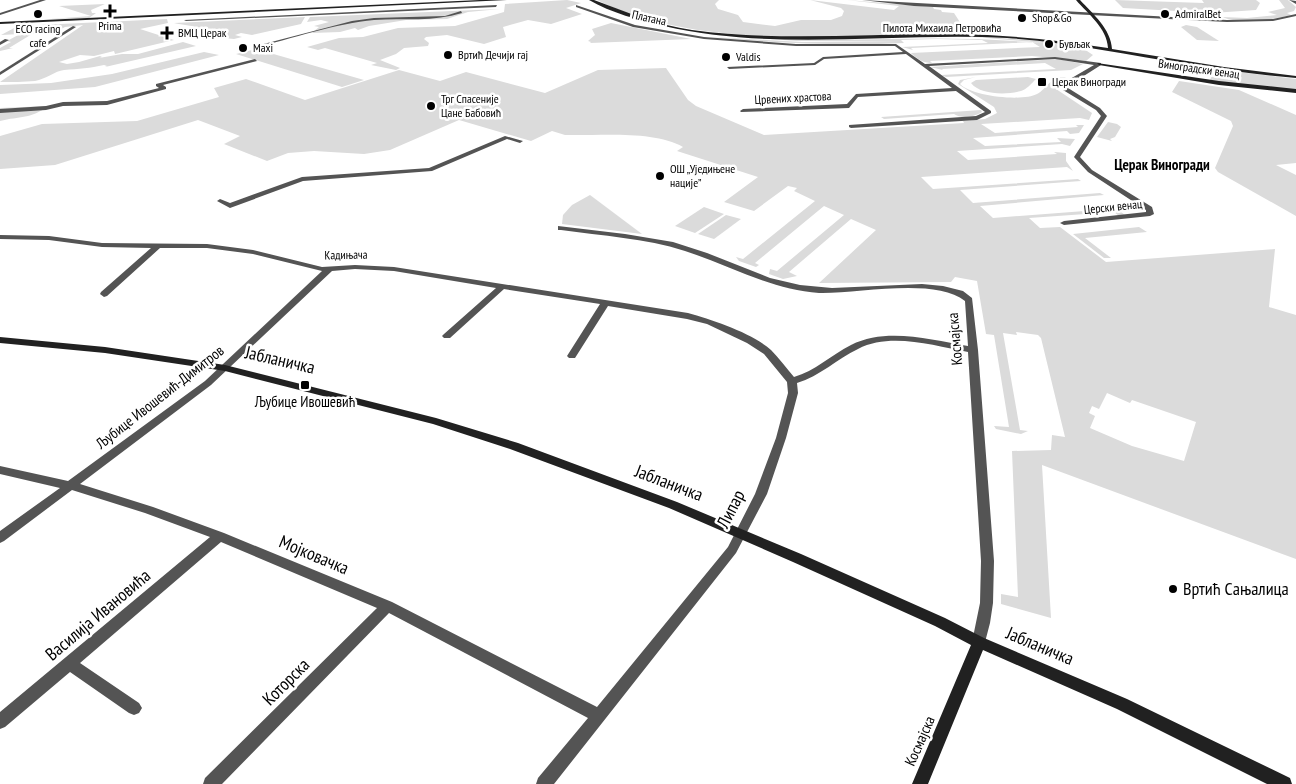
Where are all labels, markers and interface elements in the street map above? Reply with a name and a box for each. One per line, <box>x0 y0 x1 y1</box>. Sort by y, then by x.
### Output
marker: Prima <box>104 5 116 17</box>
place label: AdmiralBet <box>1175 6 1222 21</box>
street label: Платана <box>631 7 668 28</box>
marker: ECO racing cafe <box>32 8 44 20</box>
marker: AdmiralBet <box>1159 8 1171 20</box>
place label: Shop&Go <box>1032 10 1072 25</box>
marker: Shop&Go <box>1016 12 1028 24</box>
place label: Prima <box>98 18 122 33</box>
street label: Пилота Михаила Петровића <box>883 20 1001 35</box>
place label: ECO racing cafe <box>16 21 60 50</box>
place label: ВМЦ Церак <box>178 25 227 40</box>
marker: ВМЦ Церак <box>160 26 174 40</box>
place label: Бувљак <box>1059 36 1091 51</box>
marker: Бувљак <box>1043 38 1055 50</box>
place label: Maxi <box>253 40 273 55</box>
marker: Maxi <box>237 42 249 54</box>
place label: Вртић Дечији гај <box>458 47 528 62</box>
marker: Вртић Дечији гај <box>442 49 454 61</box>
place label: Valdis <box>735 49 761 64</box>
marker: Valdis <box>720 51 732 63</box>
street label: Виноградски венац <box>1157 55 1241 82</box>
place label: Церак Виногради <box>1052 74 1126 89</box>
marker: Церак Виногради <box>1036 76 1048 88</box>
street label: Црвених храстова <box>754 88 832 107</box>
place label: Трг Спасеније Цане Бабовић <box>441 91 501 120</box>
marker: Трг Спасеније Цане Бабовић <box>425 100 437 112</box>
district label: Церак Виногради <box>1114 155 1210 174</box>
place label: ОШ „Уједињене нације” <box>670 161 735 190</box>
marker: ОШ „Уједињене нације” <box>654 170 666 182</box>
street label: Церски венац <box>1083 196 1143 217</box>
street label: Кадињача <box>324 247 368 262</box>
street label: Космајска <box>943 312 966 366</box>
street label: Јабланичка <box>242 340 317 379</box>
street label: Љубице Ивошевић-Димитров <box>91 341 228 453</box>
marker: Љубице Ивошевић <box>299 379 311 391</box>
place label: Љубице Ивошевић <box>254 392 355 411</box>
street label: Јабланичка <box>631 459 706 506</box>
street label: Липар <box>711 486 750 533</box>
street label: Мојковачка <box>276 530 353 579</box>
street label: Василија Ивановића <box>40 564 155 665</box>
place label: Вртић Сањалица <box>1183 577 1289 600</box>
marker: Вртић Сањалица <box>1167 583 1179 595</box>
street label: Јабланичка <box>1002 621 1077 670</box>
street label: Которска <box>257 653 314 710</box>
street label: Космајска <box>900 713 939 769</box>

